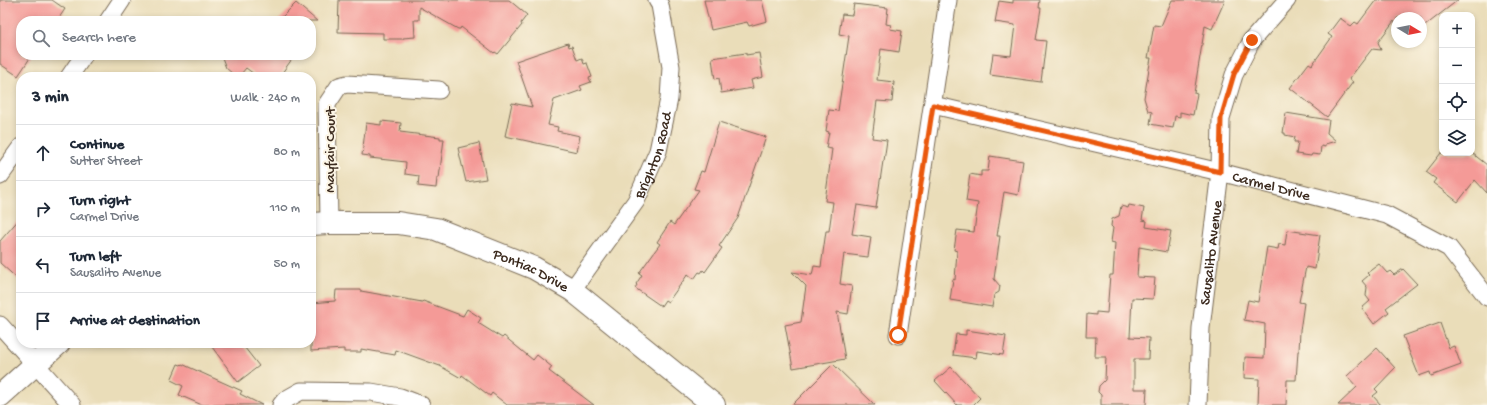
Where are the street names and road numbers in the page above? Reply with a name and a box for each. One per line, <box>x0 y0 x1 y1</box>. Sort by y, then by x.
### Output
street label: Mayfair Court <box>322 105 340 193</box>
street label: Brighton Road <box>631 109 677 202</box>
street label: Carmel Drive <box>1230 169 1312 206</box>
street label: Sausalito Avenue <box>1197 199 1228 306</box>
street label: Pontiac Drive <box>489 245 572 297</box>

